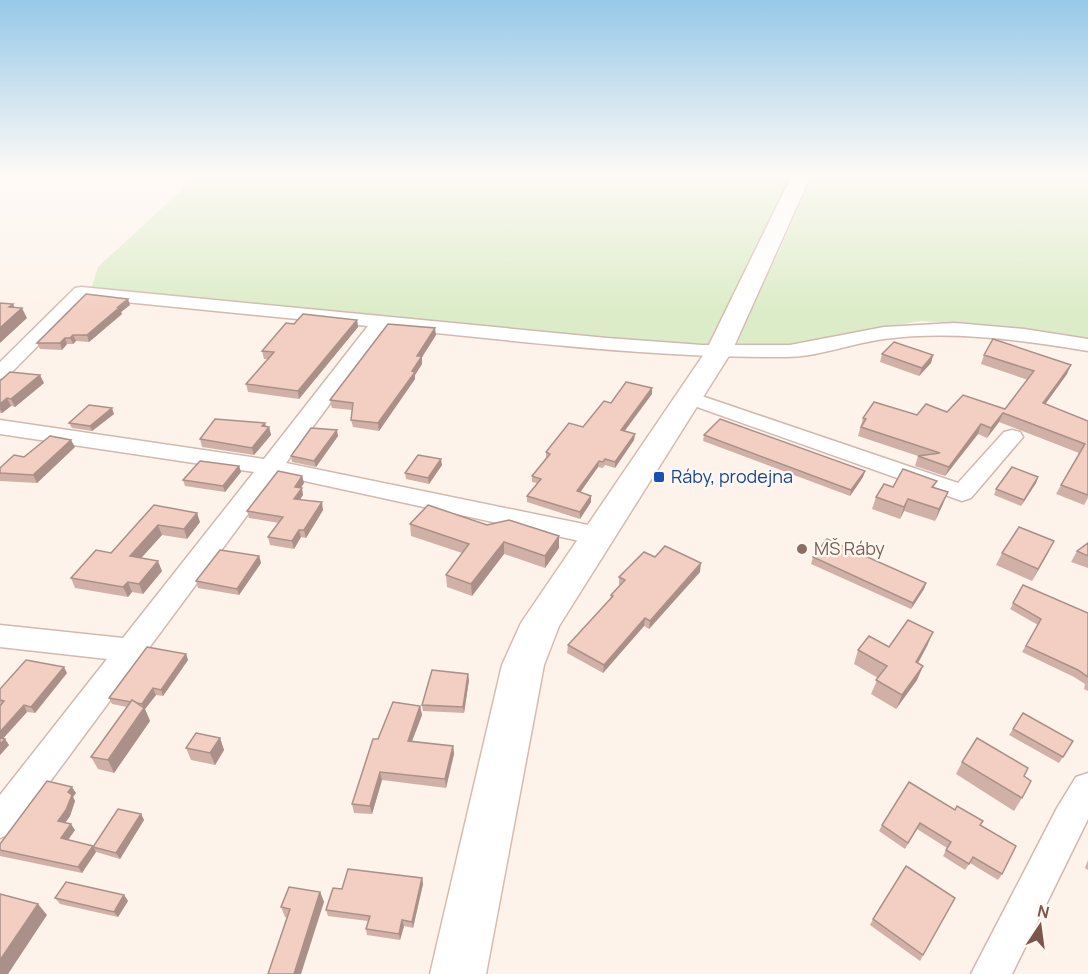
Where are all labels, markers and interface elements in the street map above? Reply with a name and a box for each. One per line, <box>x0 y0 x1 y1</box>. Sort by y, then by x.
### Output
place label: Ráby, prodejna <box>671 464 793 488</box>
marker: Ráby, prodejna <box>652 470 666 484</box>
place label: MŠ Ráby <box>814 536 885 560</box>
marker: MŠ Ráby <box>795 542 809 556</box>
north arrow <box>1010 896 1070 956</box>
text: N <box>1035 899 1051 923</box>

